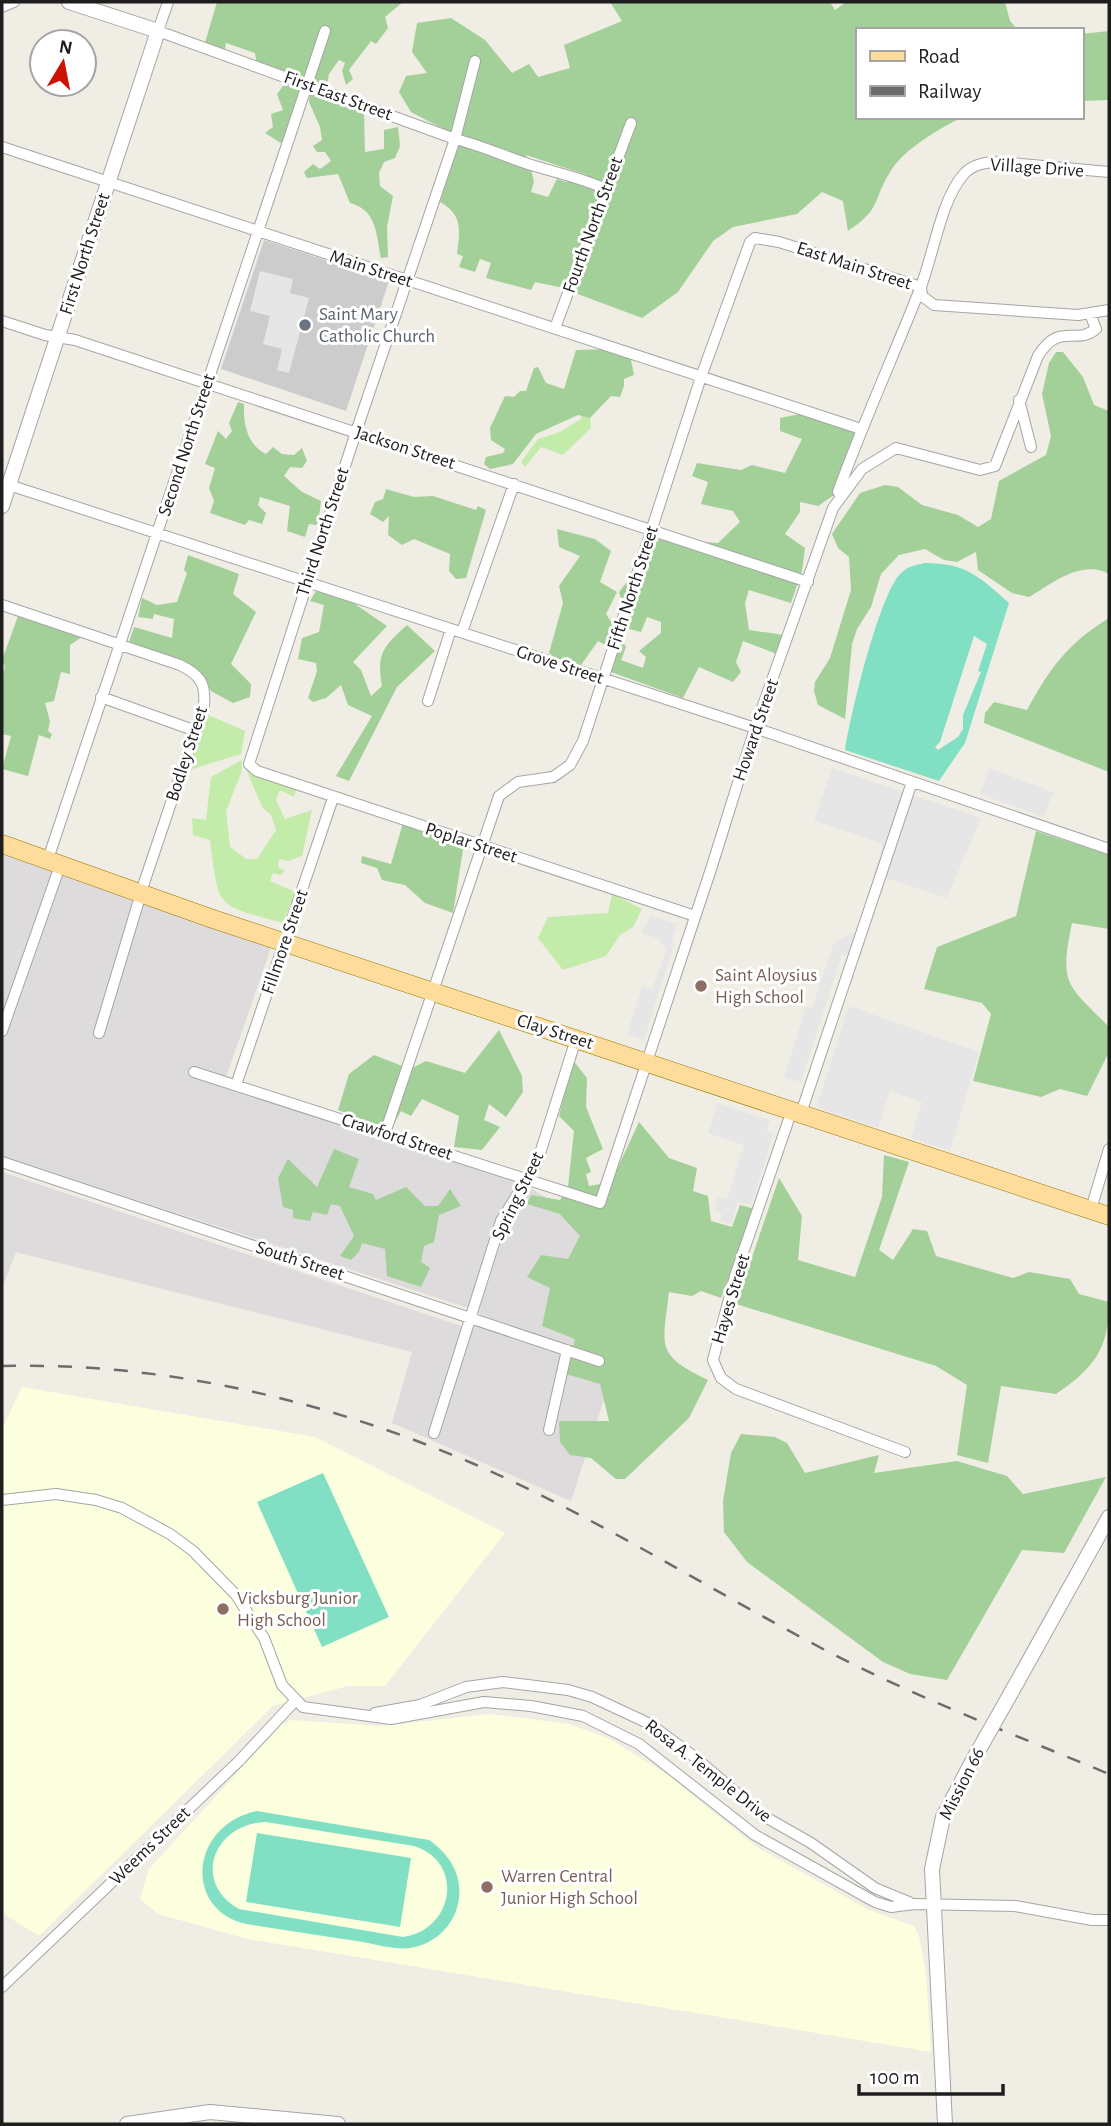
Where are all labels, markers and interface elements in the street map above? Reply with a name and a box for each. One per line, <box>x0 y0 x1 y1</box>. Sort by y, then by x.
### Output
north arrow <box>28 28 98 98</box>
legend <box>856 28 1083 119</box>
text: N <box>58 37 74 58</box>
text: Road <box>918 46 960 67</box>
street label: First East Street <box>281 68 395 124</box>
text: Railway <box>918 81 981 102</box>
street label: Fourth North Street <box>560 154 626 296</box>
street label: Village Drive <box>989 155 1085 181</box>
street label: First North Street <box>56 191 114 317</box>
street label: East Main Street <box>794 238 914 294</box>
street label: Main Street <box>327 247 415 291</box>
place label: Saint Mary Catholic Church <box>319 305 435 346</box>
marker: Saint Mary Catholic Church <box>297 317 313 333</box>
street label: Second North Street <box>155 372 219 518</box>
street label: Jackson Street <box>353 423 457 473</box>
street label: Third North Street <box>293 465 353 599</box>
street label: Fifth North Street <box>604 523 662 653</box>
street label: Grove Street <box>514 642 606 688</box>
street label: Howard Street <box>730 677 782 783</box>
street label: Bodley Street <box>163 704 211 804</box>
street label: Poplar Street <box>423 819 519 867</box>
street label: Fillmore Street <box>258 887 312 997</box>
place label: Saint Aloysius High School <box>715 966 817 1007</box>
marker: Saint Aloysius High School <box>693 978 709 994</box>
street label: Clay Street <box>514 1011 596 1053</box>
street label: Crawford Street <box>339 1110 455 1164</box>
street label: Spring Street <box>488 1149 548 1243</box>
street label: South Street <box>254 1238 346 1284</box>
street label: Hayes Street <box>708 1252 754 1346</box>
place label: Vicksburg Junior High School <box>237 1589 358 1630</box>
marker: Vicksburg Junior High School <box>215 1601 231 1617</box>
street label: Rosa A. Temple Drive <box>641 1716 775 1826</box>
street label: Mission 66 <box>936 1745 988 1823</box>
street label: Weems Street <box>106 1803 194 1889</box>
place label: Warren Central Junior High School <box>501 1867 638 1908</box>
marker: Warren Central Junior High School <box>479 1879 495 1895</box>
scale bar <box>859 2052 1002 2096</box>
text: 100 m <box>870 2067 920 2088</box>

